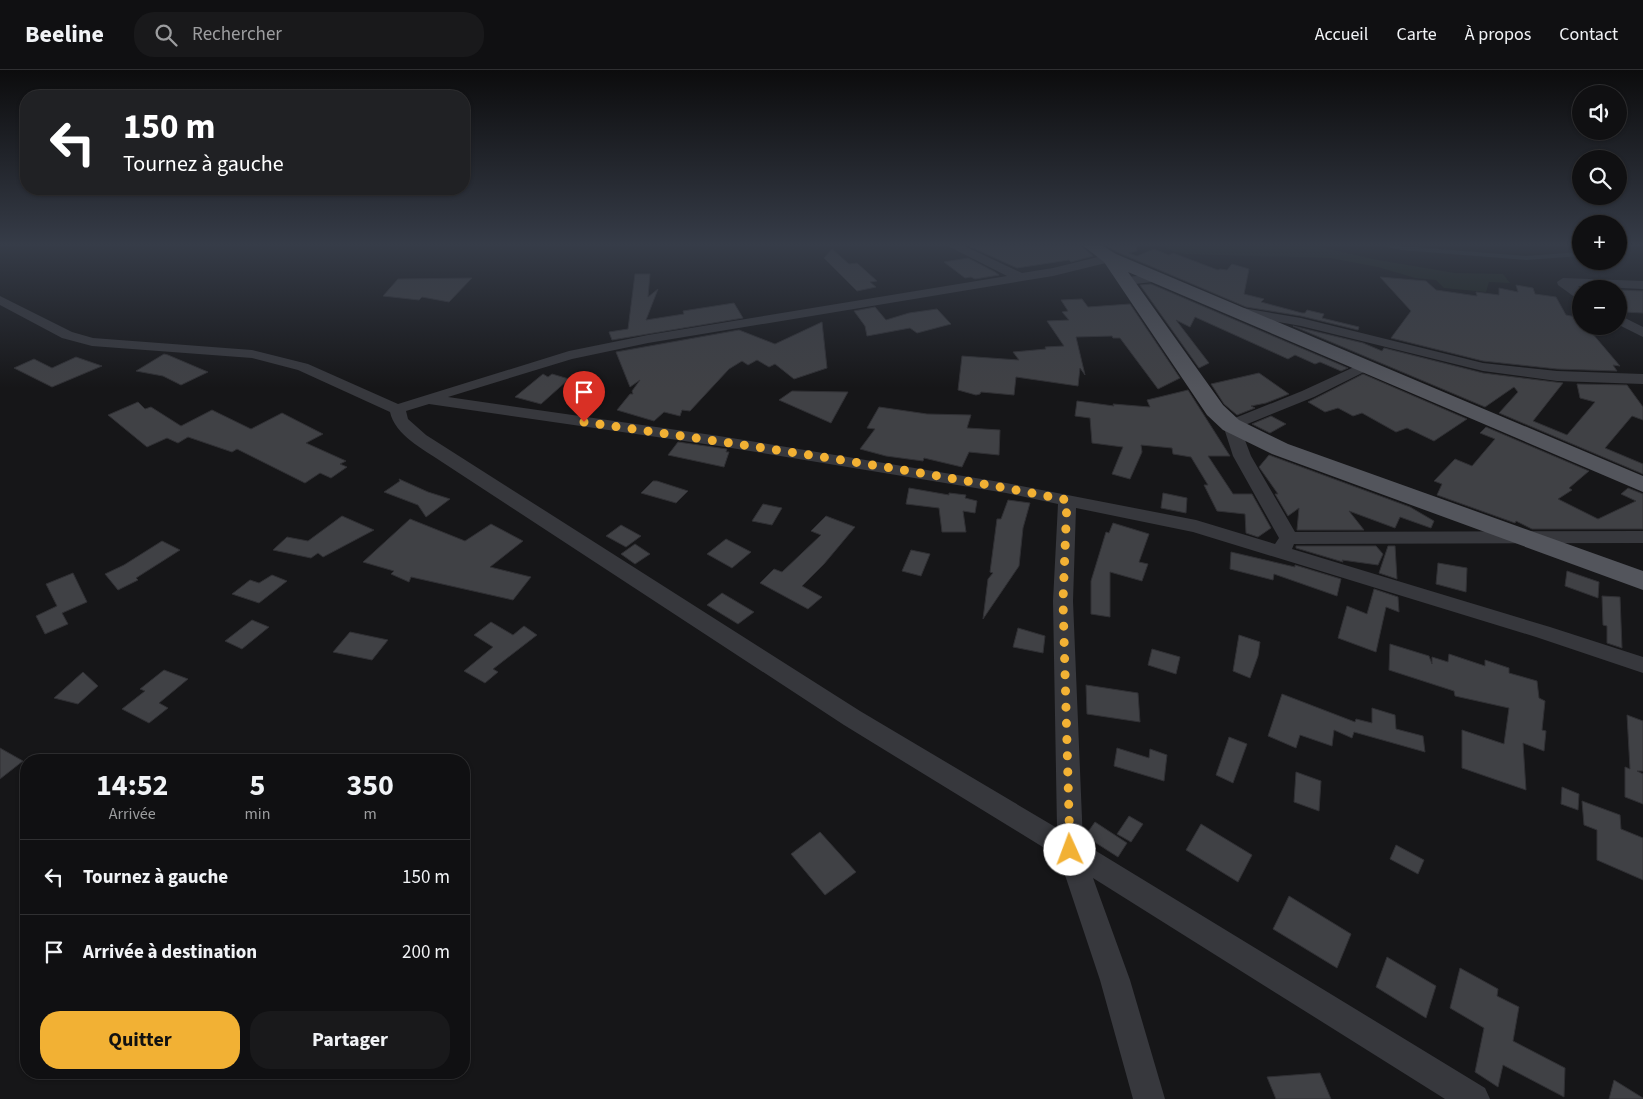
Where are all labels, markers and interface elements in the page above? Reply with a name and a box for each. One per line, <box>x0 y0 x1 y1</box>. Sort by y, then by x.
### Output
search box <box>134 12 484 57</box>
text: Beeline <box>25 17 104 52</box>
icon: search <box>152 21 180 49</box>
text: Rechercher <box>192 21 282 48</box>
text: Accueil <box>1315 22 1368 47</box>
text: Carte <box>1396 22 1437 47</box>
text: À propos <box>1465 22 1531 47</box>
text: Contact <box>1559 22 1618 47</box>
map controls <box>1572 85 1627 335</box>
button: sound <box>1572 85 1627 140</box>
text: 150 m <box>123 102 215 152</box>
icon: left <box>40 110 105 175</box>
text: Tournez à gauche <box>123 148 284 180</box>
button: search <box>1572 150 1627 205</box>
button: + <box>1572 215 1627 270</box>
button: − <box>1572 280 1627 335</box>
pin <box>563 371 605 422</box>
icon: arrive <box>570 378 598 406</box>
text: 14:52 <box>96 764 168 807</box>
text: 5 <box>249 764 265 807</box>
text: 350 <box>346 764 394 807</box>
text: Arrivée <box>109 803 156 825</box>
text: min <box>244 803 270 825</box>
text: m <box>364 803 377 825</box>
position arrow <box>1043 823 1095 875</box>
icon: left <box>40 863 68 891</box>
text: Tournez à gauche <box>83 864 228 891</box>
text: 150 m <box>402 864 450 891</box>
icon: arrive <box>40 938 68 966</box>
text: Arrivée à destination <box>83 939 257 966</box>
text: 200 m <box>402 939 450 966</box>
button: Quitter <box>40 1011 240 1069</box>
button: Partager <box>250 1011 450 1069</box>

